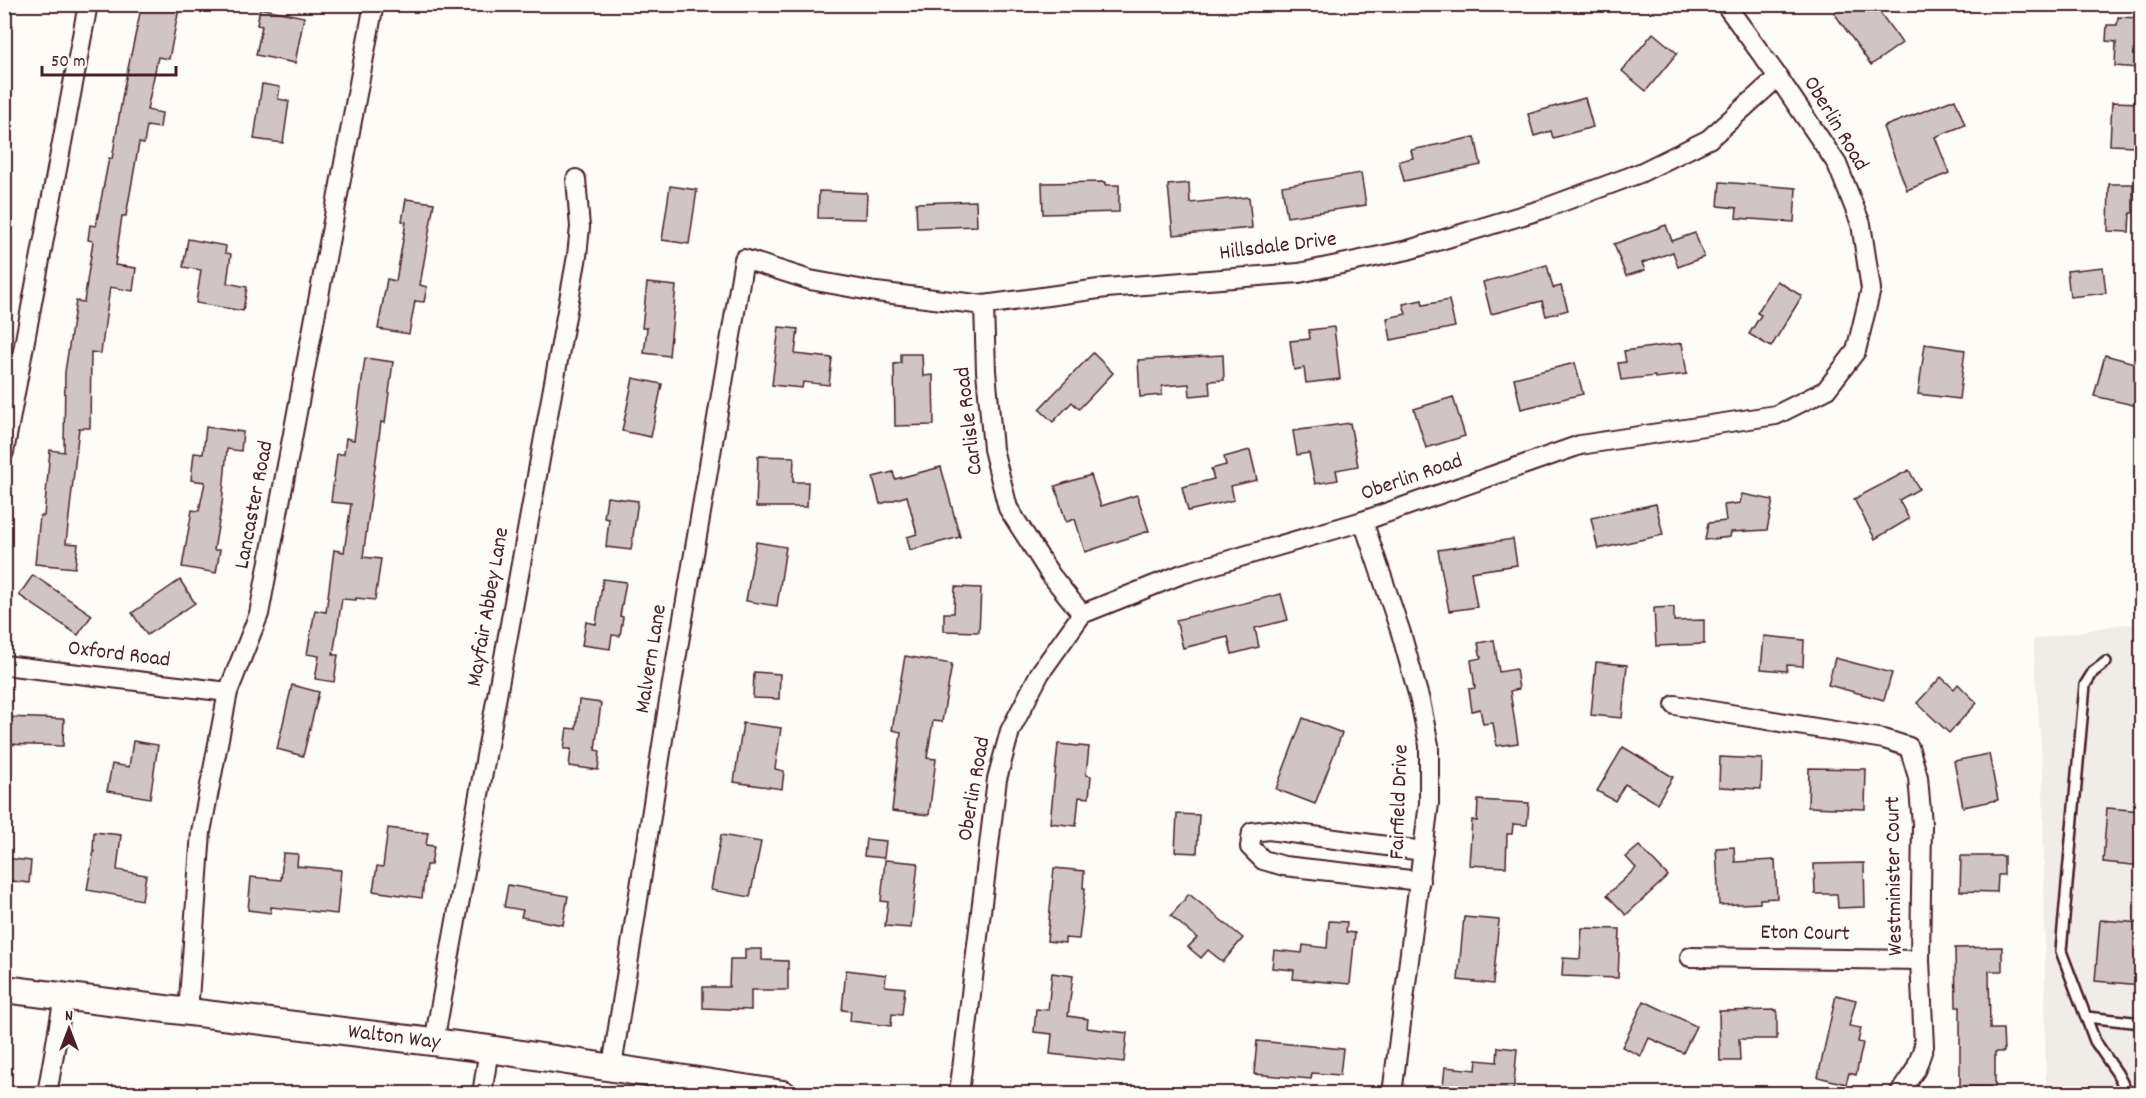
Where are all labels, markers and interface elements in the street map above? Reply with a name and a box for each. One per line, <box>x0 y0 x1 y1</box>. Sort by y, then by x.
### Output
scale bar <box>42 39 176 77</box>
text: 50 m <box>51 50 86 75</box>
street label: Oberlin Road <box>1795 71 1875 177</box>
street label: Hillsdale Drive <box>1218 224 1338 270</box>
street label: Carlisle Road <box>948 365 992 477</box>
street label: Lancaster Road <box>227 438 283 572</box>
street label: Oberlin Road <box>1357 446 1467 510</box>
street label: Mayfair Abbey Lane <box>460 525 518 689</box>
street label: Malvern Lane <box>628 602 676 716</box>
street label: Oxford Road <box>66 633 172 677</box>
street label: Oberlin Road <box>951 734 999 844</box>
street label: Fairfield Drive <box>1382 744 1418 860</box>
street label: Westminister Court <box>1878 796 1912 956</box>
street label: Eton Court <box>1760 918 1850 950</box>
north arrow <box>39 999 99 1059</box>
text: N <box>65 1005 73 1028</box>
street label: Walton Way <box>346 1017 443 1059</box>

